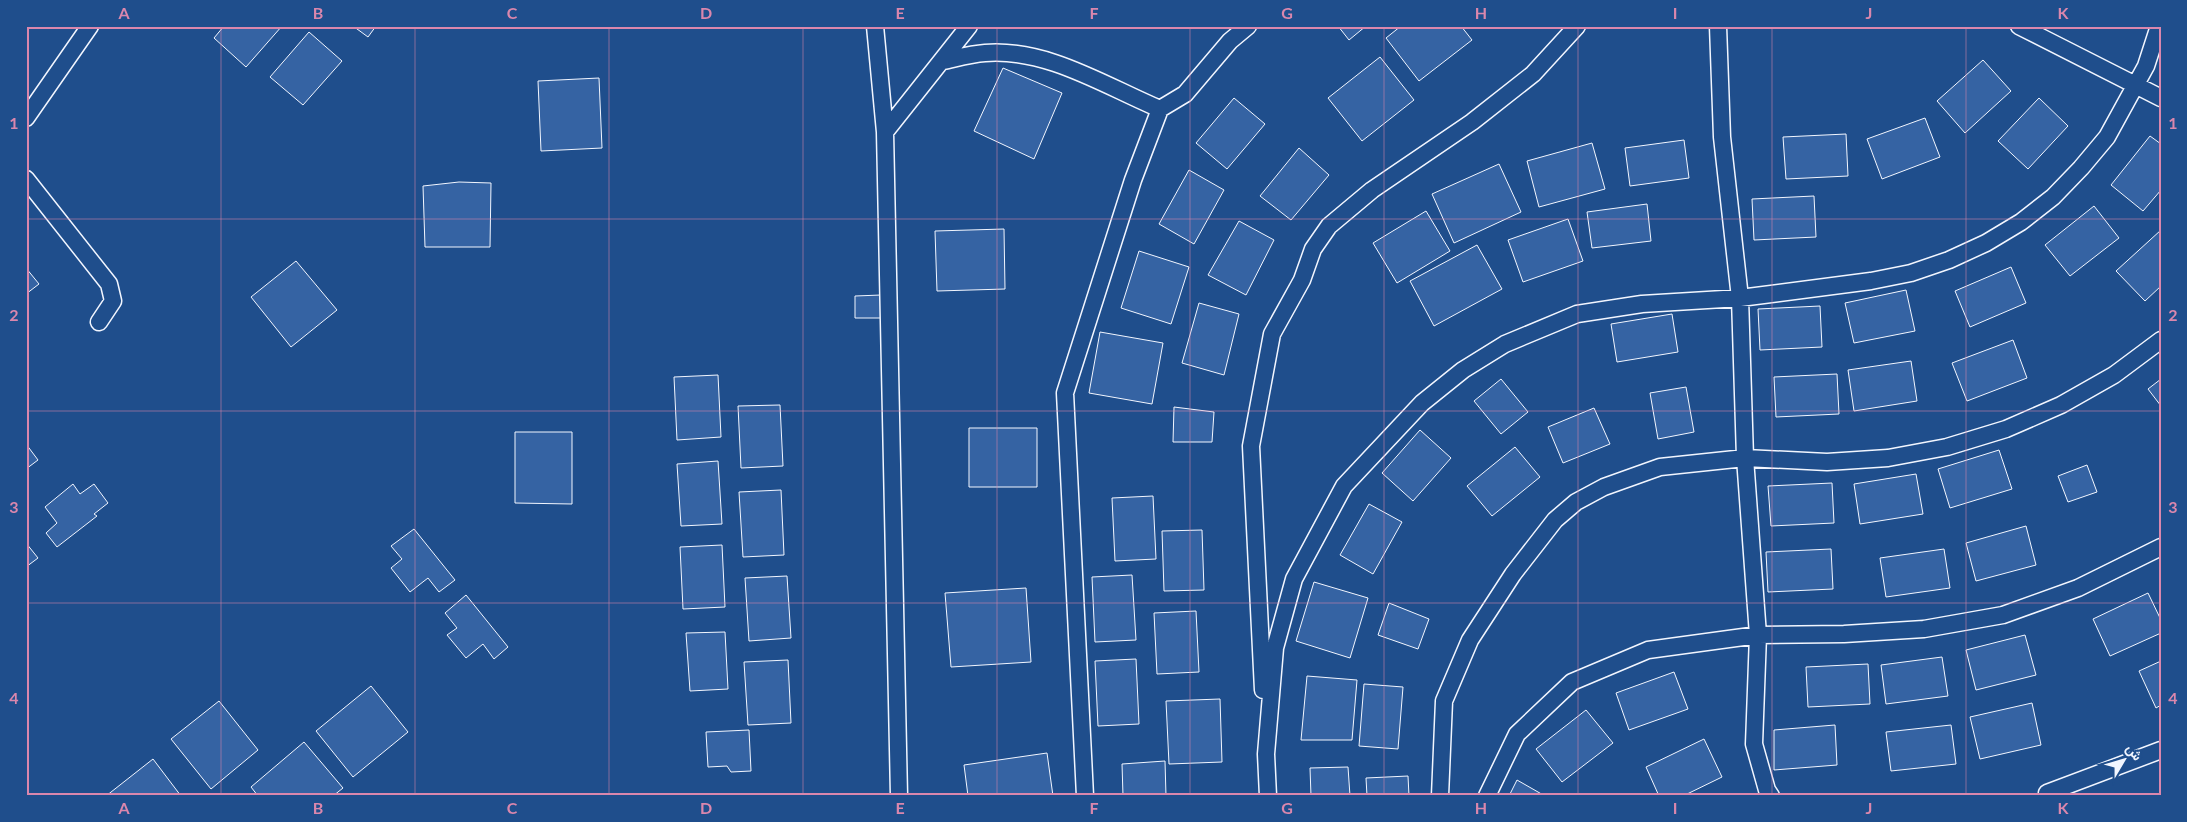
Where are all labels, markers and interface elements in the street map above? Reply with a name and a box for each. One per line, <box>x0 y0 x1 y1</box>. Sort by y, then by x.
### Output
text: A <box>117 3 130 22</box>
text: B <box>313 3 323 22</box>
text: C <box>507 3 518 22</box>
text: D <box>700 3 712 22</box>
text: E <box>895 3 905 22</box>
text: F <box>1089 3 1099 22</box>
text: G <box>1281 3 1293 22</box>
text: H <box>1475 3 1487 22</box>
text: I <box>1673 3 1677 22</box>
text: J <box>1866 3 1872 22</box>
text: K <box>2058 3 2070 22</box>
text: 1 <box>9 113 19 132</box>
text: 1 <box>2168 113 2178 132</box>
text: 2 <box>9 305 19 324</box>
text: 2 <box>2168 305 2178 324</box>
text: 3 <box>9 497 19 516</box>
text: 3 <box>2168 497 2178 516</box>
text: 4 <box>9 688 19 707</box>
text: 4 <box>2168 688 2178 707</box>
north arrow <box>2100 734 2150 784</box>
text: ش <box>2122 740 2147 764</box>
text: A <box>117 798 130 817</box>
text: B <box>313 798 323 817</box>
text: C <box>507 798 518 817</box>
text: D <box>700 798 712 817</box>
text: E <box>895 798 905 817</box>
text: F <box>1089 798 1099 817</box>
text: G <box>1281 798 1293 817</box>
text: H <box>1475 798 1487 817</box>
text: I <box>1673 798 1677 817</box>
text: J <box>1866 798 1872 817</box>
text: K <box>2058 798 2070 817</box>

